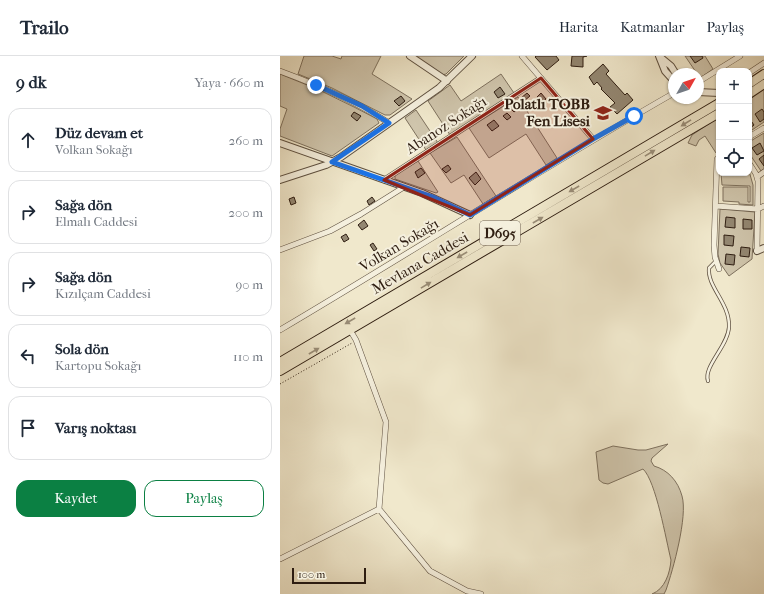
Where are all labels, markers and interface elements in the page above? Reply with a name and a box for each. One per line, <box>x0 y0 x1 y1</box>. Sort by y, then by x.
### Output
text: Trailo <box>20 17 69 39</box>
text: Harita <box>559 19 598 36</box>
text: Katmanlar <box>620 19 685 36</box>
text: Paylaş <box>707 19 744 36</box>
north arrow <box>668 68 704 104</box>
map controls <box>716 68 752 176</box>
button: + <box>716 68 752 104</box>
text: 9 dk <box>16 72 47 92</box>
text: Yaya · 660 m <box>195 75 264 90</box>
route end <box>307 76 325 94</box>
street label: Abanoz Sokağı <box>401 92 490 158</box>
place label: Polatlı TOBB Fen Lisesi <box>504 95 591 130</box>
school or university icon: Polatlı TOBB Fen Lisesi <box>593 103 613 123</box>
button: − <box>716 104 752 140</box>
route start <box>625 107 643 125</box>
one-way arrow <box>681 119 691 127</box>
text: Düz devam et <box>55 124 143 142</box>
icon: ahead <box>17 129 39 151</box>
text: 260 m <box>229 133 263 148</box>
button: locate <box>716 140 752 176</box>
text: Volkan Sokağı <box>55 142 132 157</box>
one-way arrow <box>644 150 656 157</box>
one-way arrow <box>568 186 580 193</box>
text: Sağa dön <box>55 196 112 214</box>
icon: right <box>17 201 39 223</box>
text: 200 m <box>228 205 263 220</box>
text: Elmalı Caddesi <box>55 214 138 229</box>
street label: Volkan Sokağı <box>355 214 442 276</box>
one-way arrow <box>532 216 544 223</box>
road number: D695 <box>480 221 520 245</box>
street label: Mevlana Caddesi <box>368 228 472 298</box>
one-way arrow <box>456 252 468 259</box>
text: Sağa dön <box>55 268 112 286</box>
icon: right <box>17 273 39 295</box>
text: 90 m <box>235 277 263 292</box>
one-way arrow <box>420 282 432 289</box>
text: Kızılçam Caddesi <box>55 286 151 301</box>
one-way arrow <box>344 318 356 325</box>
text: Sola dön <box>55 340 109 358</box>
icon: left <box>17 345 39 367</box>
one-way arrow <box>308 348 320 355</box>
text: 110 m <box>233 349 263 364</box>
text: Kartopu Sokağı <box>55 358 141 373</box>
icon: arrive <box>17 417 39 439</box>
text: Varış noktası <box>55 419 136 437</box>
button: Kaydet <box>16 480 136 517</box>
button: Paylaş <box>144 480 264 517</box>
scale bar <box>292 566 366 585</box>
text: 100 m <box>298 568 326 581</box>

